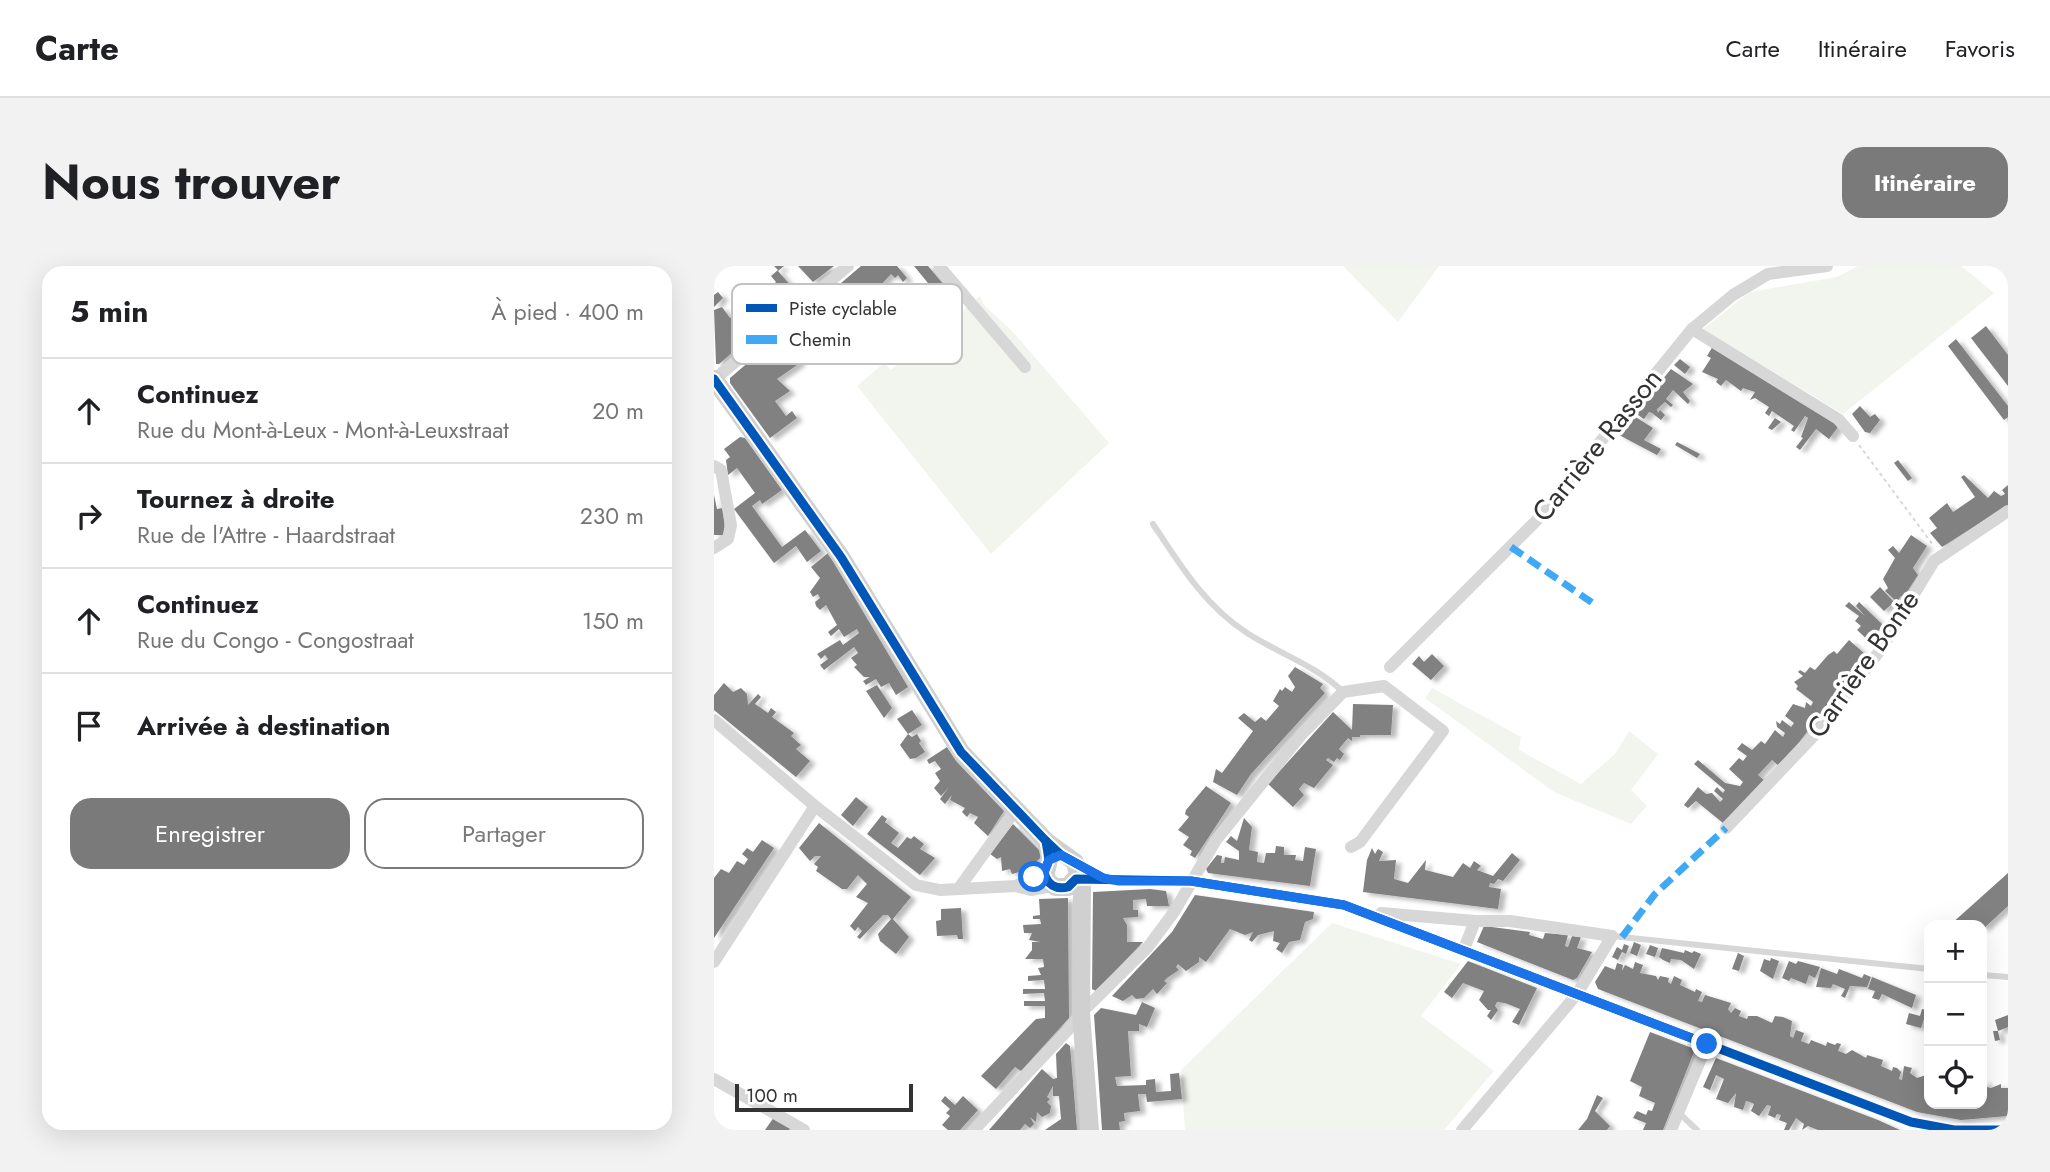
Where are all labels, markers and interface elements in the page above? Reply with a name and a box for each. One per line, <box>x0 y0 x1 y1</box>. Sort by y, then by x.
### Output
text: Carte <box>35 25 119 72</box>
text: Carte <box>1725 31 1780 66</box>
text: Itinéraire <box>1818 31 1907 66</box>
text: Favoris <box>1945 31 2015 66</box>
text: Nous trouver <box>42 147 340 217</box>
button: Itinéraire <box>1842 147 2008 218</box>
legend <box>732 284 962 364</box>
text: 5 min <box>70 290 148 333</box>
text: À pied · 400 m <box>491 295 644 329</box>
text: Piste cyclable <box>789 295 897 322</box>
text: Chemin <box>789 326 852 353</box>
street label: Carrière Rasson <box>1522 359 1672 531</box>
text: Continuez <box>137 375 259 413</box>
icon: ahead <box>70 392 108 430</box>
text: 20 m <box>592 394 644 428</box>
text: Rue du Mont-à-Leux - Mont-à-Leuxstraat <box>137 413 509 447</box>
text: Tournez à droite <box>137 480 335 518</box>
icon: right <box>70 497 108 535</box>
text: 230 m <box>580 499 644 533</box>
text: Rue de l'Attre - Haardstraat <box>137 518 395 552</box>
street label: Carrière Bonte <box>1797 582 1929 746</box>
text: Continuez <box>137 585 259 623</box>
icon: ahead <box>70 602 108 640</box>
text: 150 m <box>582 604 644 638</box>
text: Rue du Congo - Congostraat <box>137 623 414 657</box>
icon: arrive <box>70 707 108 745</box>
text: Arrivée à destination <box>137 707 390 745</box>
button: Enregistrer <box>70 798 350 869</box>
button: Partager <box>364 798 644 869</box>
route start <box>1018 861 1049 892</box>
map controls <box>1924 920 1987 1109</box>
button: + <box>1924 920 1987 983</box>
button: − <box>1924 983 1987 1046</box>
route end <box>1691 1028 1722 1059</box>
button: locate <box>1924 1046 1987 1109</box>
scale bar <box>735 1081 914 1113</box>
text: 100 m <box>746 1082 798 1109</box>

